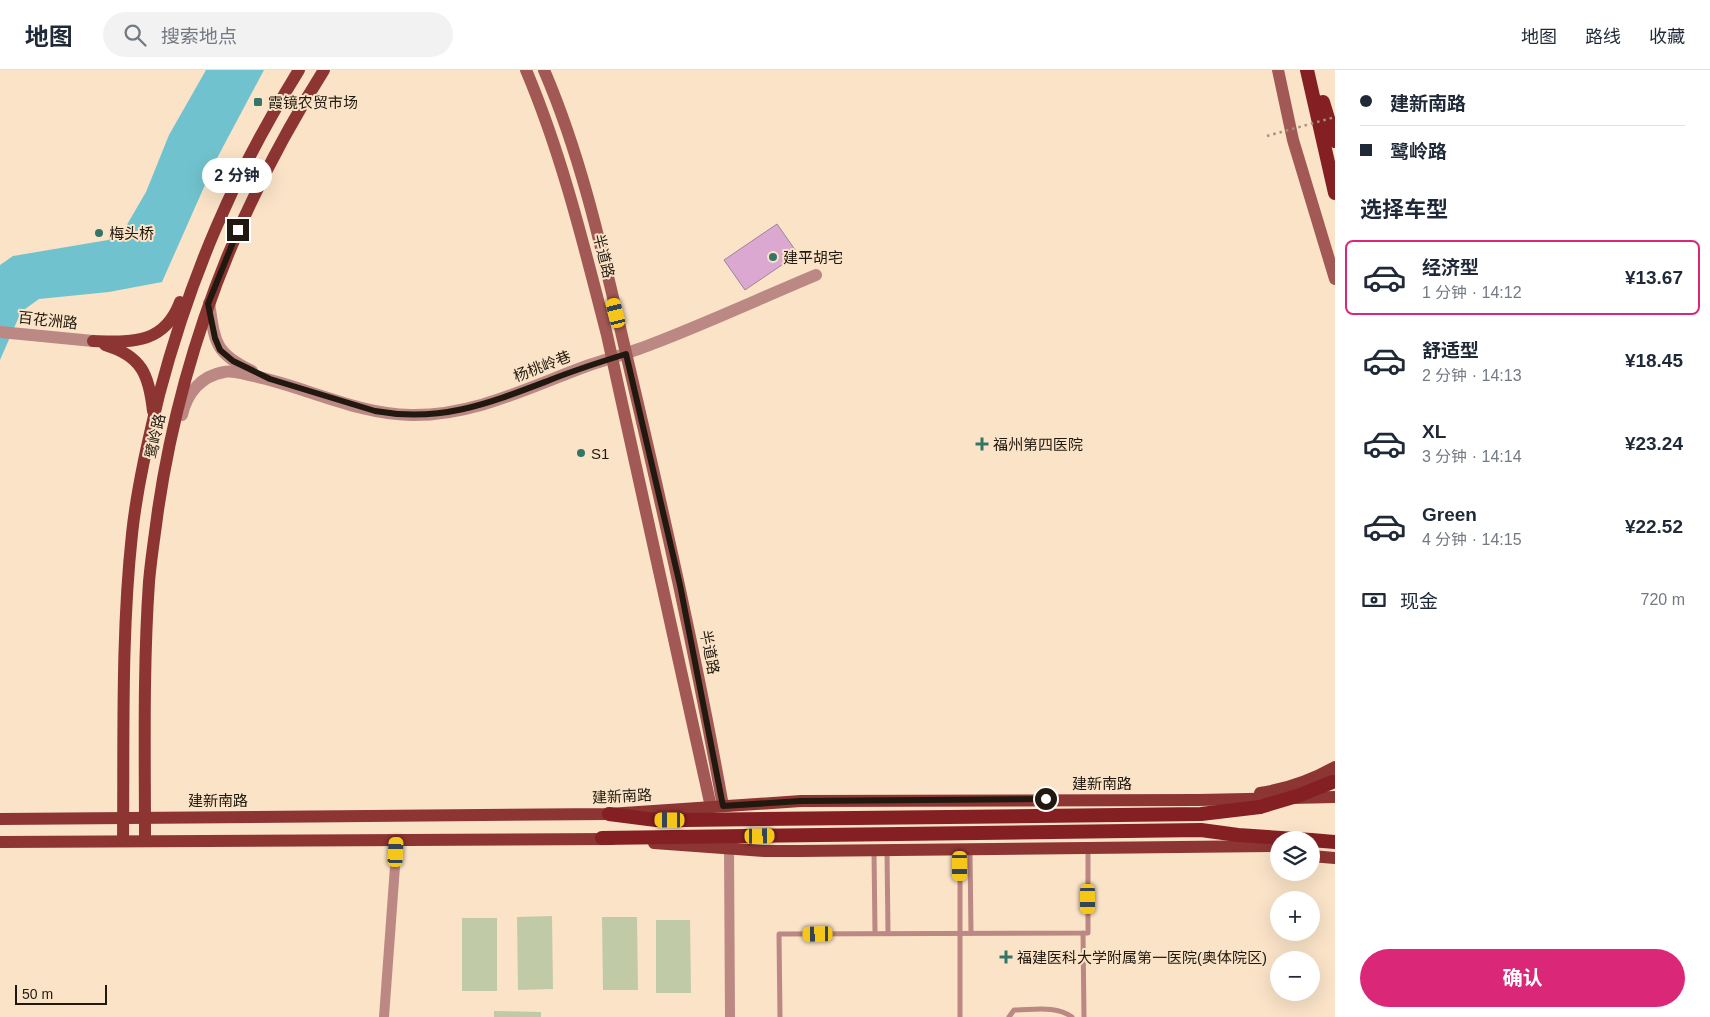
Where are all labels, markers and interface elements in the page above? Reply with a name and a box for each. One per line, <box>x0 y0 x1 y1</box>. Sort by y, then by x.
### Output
search box <box>103 12 453 57</box>
icon: search <box>121 21 149 49</box>
text: 地图 <box>25 23 73 50</box>
text: 搜索地点 <box>161 26 237 47</box>
text: 地图 <box>1521 27 1557 47</box>
text: 路线 <box>1585 27 1621 47</box>
text: 收藏 <box>1649 27 1685 47</box>
text: 建新南路 <box>1390 93 1466 114</box>
place label: 霞镜农贸市场 <box>268 94 358 111</box>
marker: 霞镜农贸市场 <box>252 96 264 108</box>
text: 鹭岭路 <box>1390 141 1447 162</box>
callout: 2 分钟 <box>203 158 273 192</box>
text: 2 分钟 <box>214 167 260 184</box>
text: 选择车型 <box>1360 197 1448 222</box>
route end <box>227 219 249 241</box>
place label: 梅头桥 <box>109 225 154 242</box>
marker: 梅头桥 <box>93 227 105 239</box>
street label: 半道路 <box>590 232 618 280</box>
place label: 建平胡宅 <box>783 249 843 266</box>
marker: 建平胡宅 <box>767 251 779 263</box>
icon: car <box>1362 255 1407 300</box>
text: 经济型 <box>1422 257 1479 278</box>
text: ¥13.67 <box>1625 267 1683 288</box>
text: 1 分钟 · 14:12 <box>1422 284 1522 301</box>
car <box>605 297 626 329</box>
street label: 百花洲路 <box>17 308 79 332</box>
icon: car <box>1362 338 1407 383</box>
text: 舒适型 <box>1422 340 1479 361</box>
street label: 杨桃岭巷 <box>511 347 573 385</box>
text: ¥18.45 <box>1625 350 1683 371</box>
text: 2 分钟 · 14:13 <box>1422 367 1522 384</box>
street label: 鹭岭路 <box>142 412 168 460</box>
icon: car <box>1362 421 1407 466</box>
text: XL <box>1422 421 1446 442</box>
text: ¥23.24 <box>1625 433 1683 454</box>
place label: 福州第四医院 <box>993 436 1083 453</box>
marker: 福州第四医院 <box>975 437 989 451</box>
place label: S1 <box>591 445 609 462</box>
marker: S1 <box>575 447 587 459</box>
text: 3 分钟 · 14:14 <box>1422 448 1522 465</box>
icon: car <box>1362 504 1407 549</box>
text: Green <box>1422 504 1477 525</box>
text: ¥22.52 <box>1625 516 1683 537</box>
text: 4 分钟 · 14:15 <box>1422 531 1522 548</box>
icon: cash <box>1360 586 1388 614</box>
text: 现金 <box>1400 591 1438 612</box>
text: 720 m <box>1641 591 1685 608</box>
street label: 半道路 <box>697 628 723 676</box>
street label: 建新南路 <box>1072 775 1132 792</box>
street label: 建新南路 <box>592 786 652 806</box>
route start <box>1035 788 1057 810</box>
street label: 建新南路 <box>188 792 248 809</box>
car <box>655 813 685 828</box>
car <box>744 828 775 844</box>
map controls <box>1270 831 1320 1001</box>
button: layers <box>1270 831 1320 881</box>
car <box>387 837 404 867</box>
car <box>952 851 967 881</box>
car <box>1080 884 1095 914</box>
button: + <box>1270 891 1320 941</box>
car <box>802 926 833 942</box>
place label: 福建医科大学附属第一医院(奥体院区) <box>1017 949 1267 966</box>
button: 确认 <box>1360 949 1685 1007</box>
marker: 福建医科大学附属第一医院(奥体院区) <box>999 950 1013 964</box>
button: − <box>1270 951 1320 1001</box>
scale bar <box>15 982 108 1005</box>
text: 50 m <box>22 986 53 1002</box>

